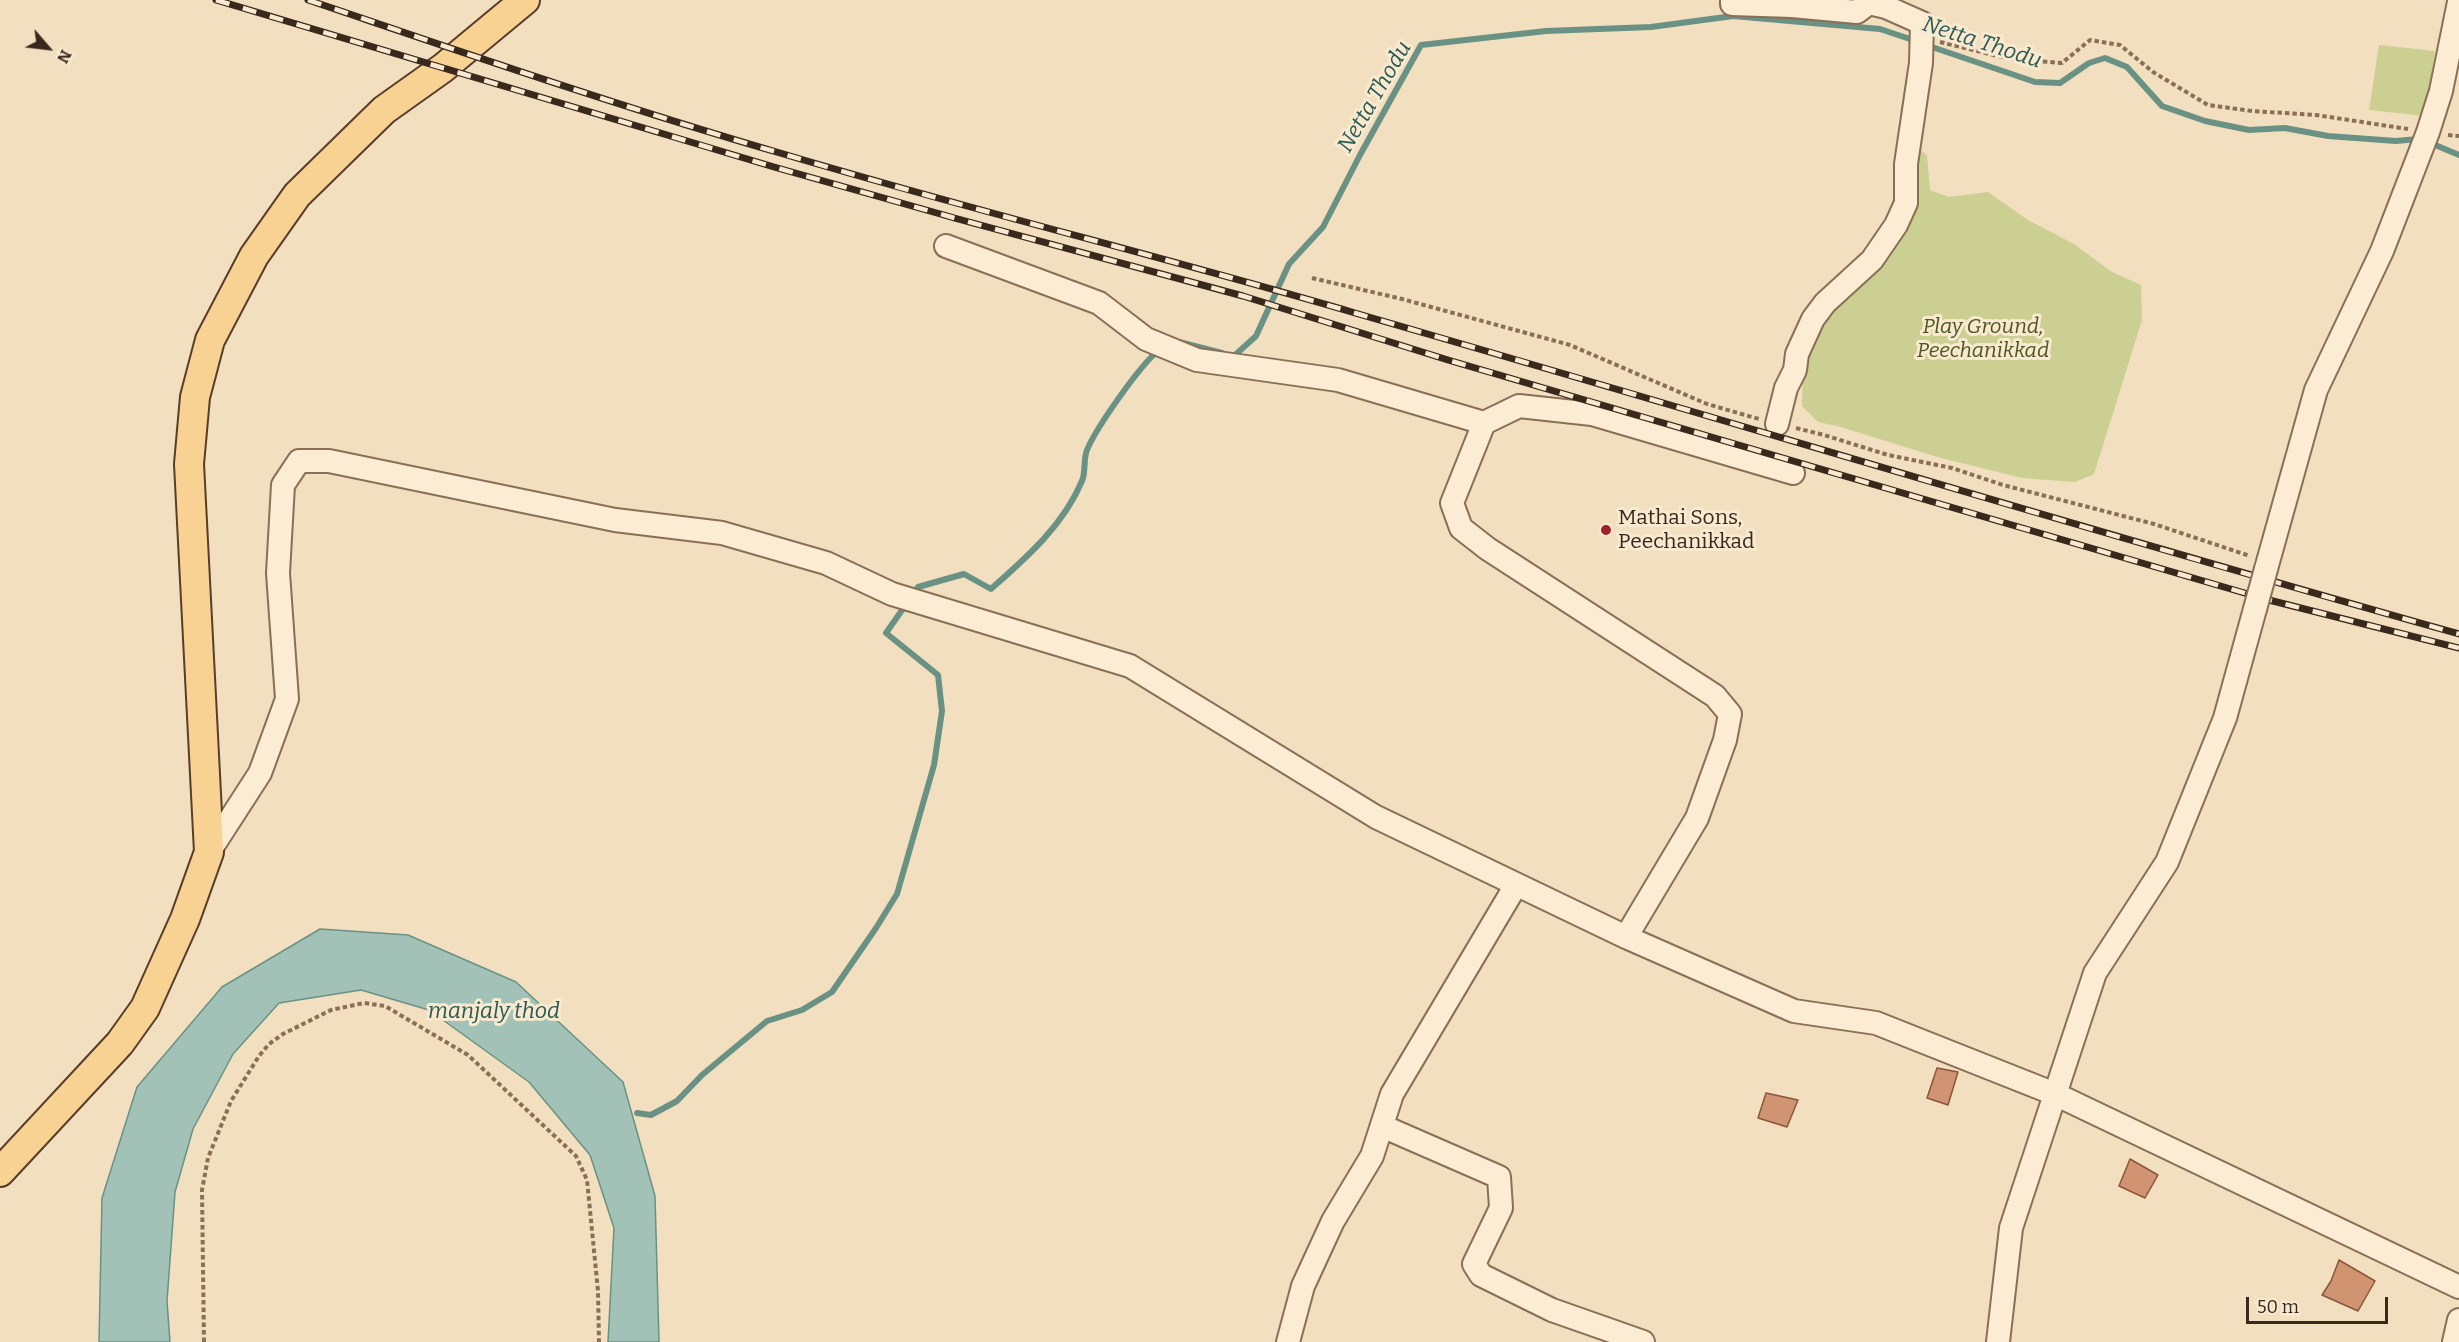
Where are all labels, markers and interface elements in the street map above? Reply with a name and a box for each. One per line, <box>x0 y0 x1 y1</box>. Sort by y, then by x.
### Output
water label: Netta Thodu <box>1919 11 2045 75</box>
north arrow <box>18 18 78 78</box>
water label: Netta Thodu <box>1333 37 1417 157</box>
text: N <box>53 47 76 67</box>
park label: Play Ground, Peechanikkad <box>1917 314 2049 364</box>
place label: Mathai Sons, Peechanikkad <box>1618 505 1754 555</box>
marker: Mathai Sons, Peechanikkad <box>1599 523 1613 537</box>
water label: manjaly thod <box>428 999 560 1025</box>
scale bar <box>2249 1285 2392 1323</box>
text: 50 m <box>2257 1296 2299 1318</box>

